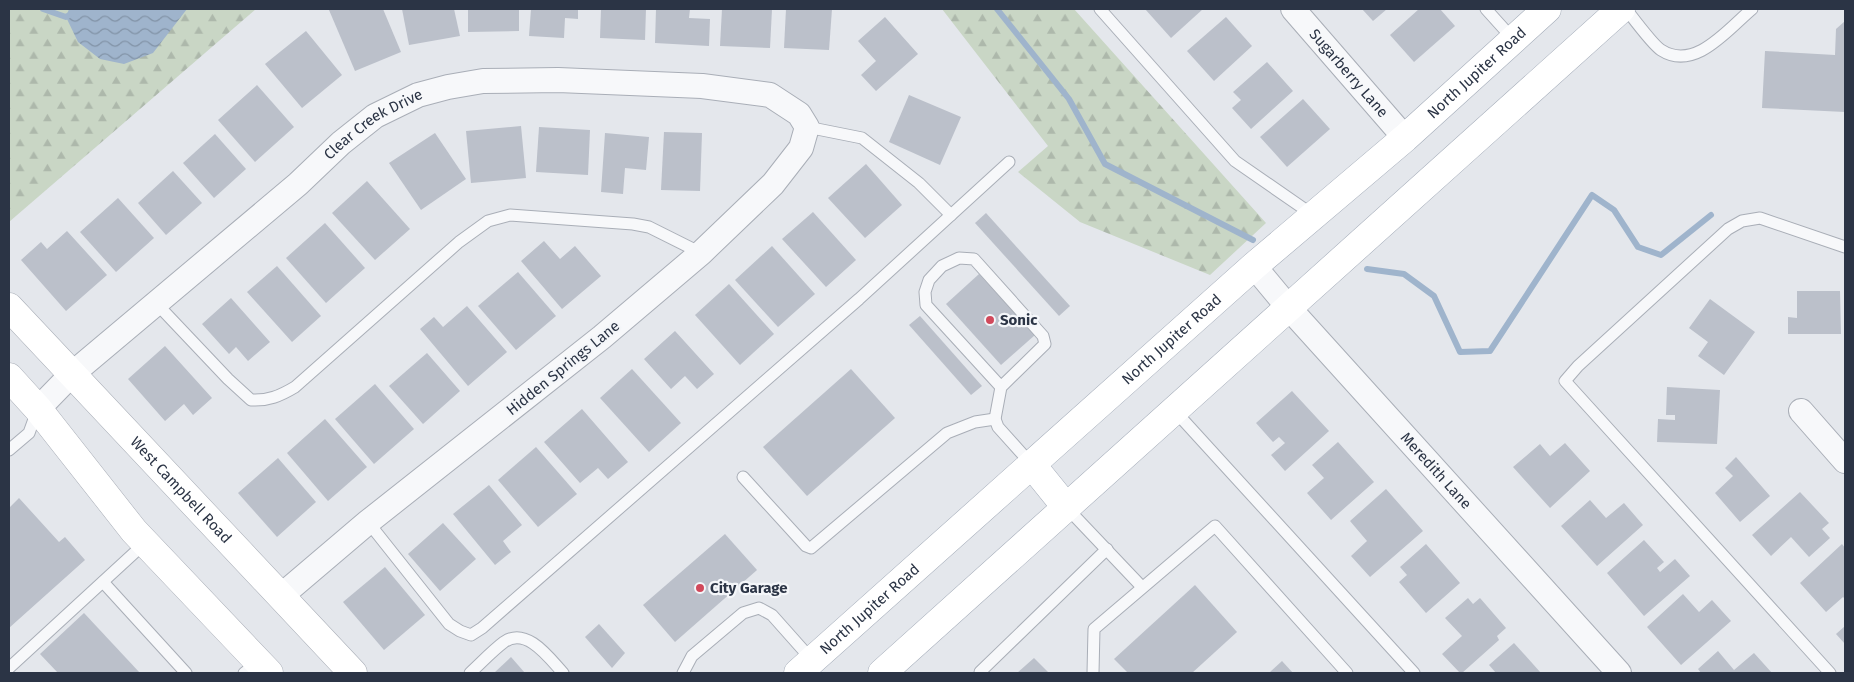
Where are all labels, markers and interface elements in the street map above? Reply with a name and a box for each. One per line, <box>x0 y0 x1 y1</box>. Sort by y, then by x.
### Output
street label: North Jupiter Road <box>1424 23 1530 122</box>
street label: Sugarberry Lane <box>1306 25 1392 121</box>
street label: Clear Creek Drive <box>320 85 426 163</box>
street label: North Jupiter Road <box>1118 290 1225 388</box>
place label: Sonic <box>1000 311 1038 329</box>
marker: Sonic <box>984 314 996 326</box>
street label: Hidden Springs Lane <box>503 317 623 419</box>
street label: Meredith Lane <box>1397 429 1475 513</box>
street label: West Campbell Road <box>127 433 235 547</box>
street label: North Jupiter Road <box>816 560 923 658</box>
place label: City Garage <box>710 579 788 597</box>
marker: City Garage <box>694 582 706 594</box>

